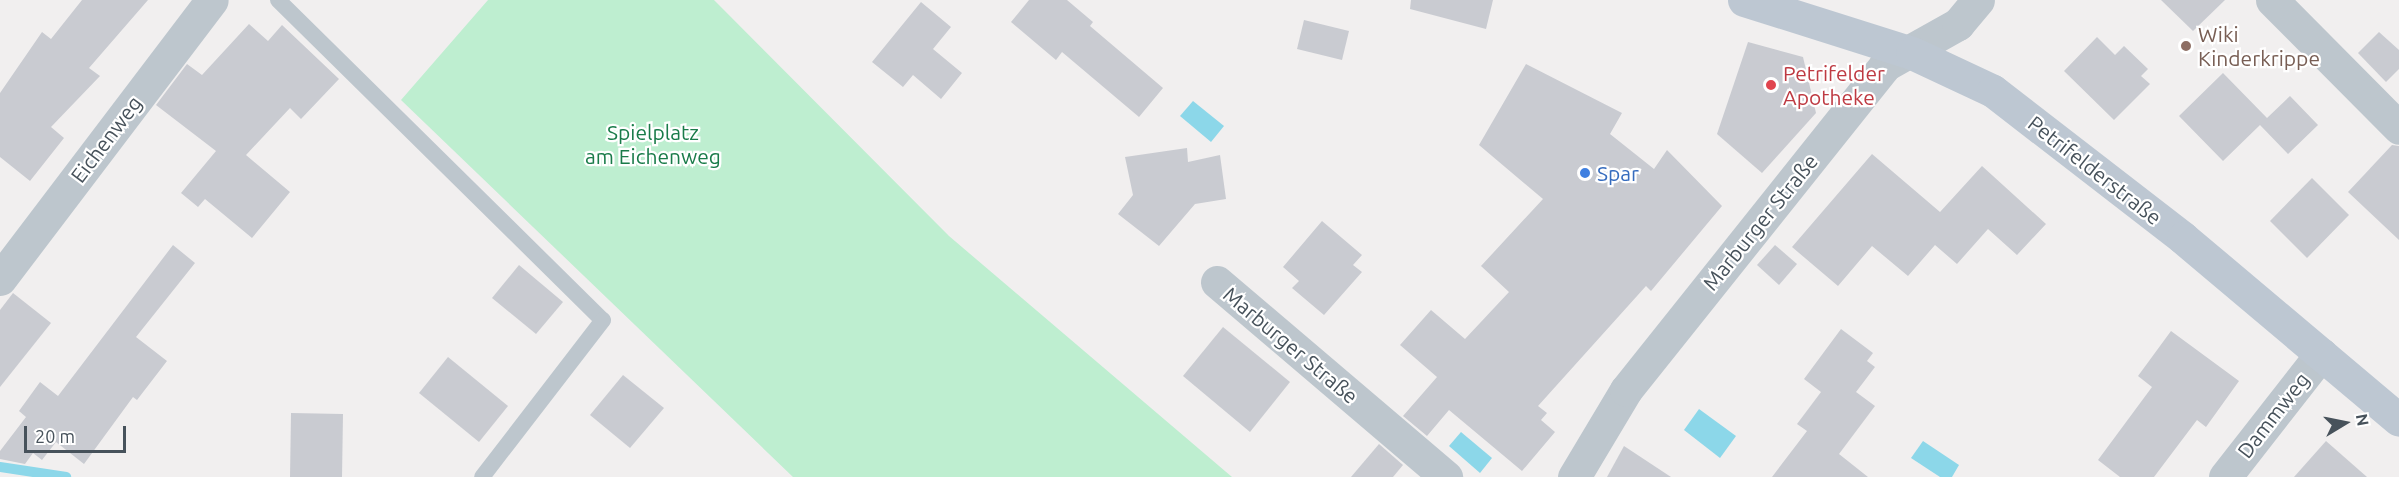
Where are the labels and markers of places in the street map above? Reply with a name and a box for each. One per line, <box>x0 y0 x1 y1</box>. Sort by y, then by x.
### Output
place label: Wiki Kinderkrippe <box>2198 21 2320 71</box>
marker: Wiki Kinderkrippe <box>2179 39 2193 53</box>
place label: Petrifelder Apotheke <box>1783 60 1885 110</box>
marker: Petrifelder Apotheke <box>1764 78 1778 92</box>
place label: Spar <box>1597 160 1639 186</box>
marker: Spar <box>1578 166 1592 180</box>

